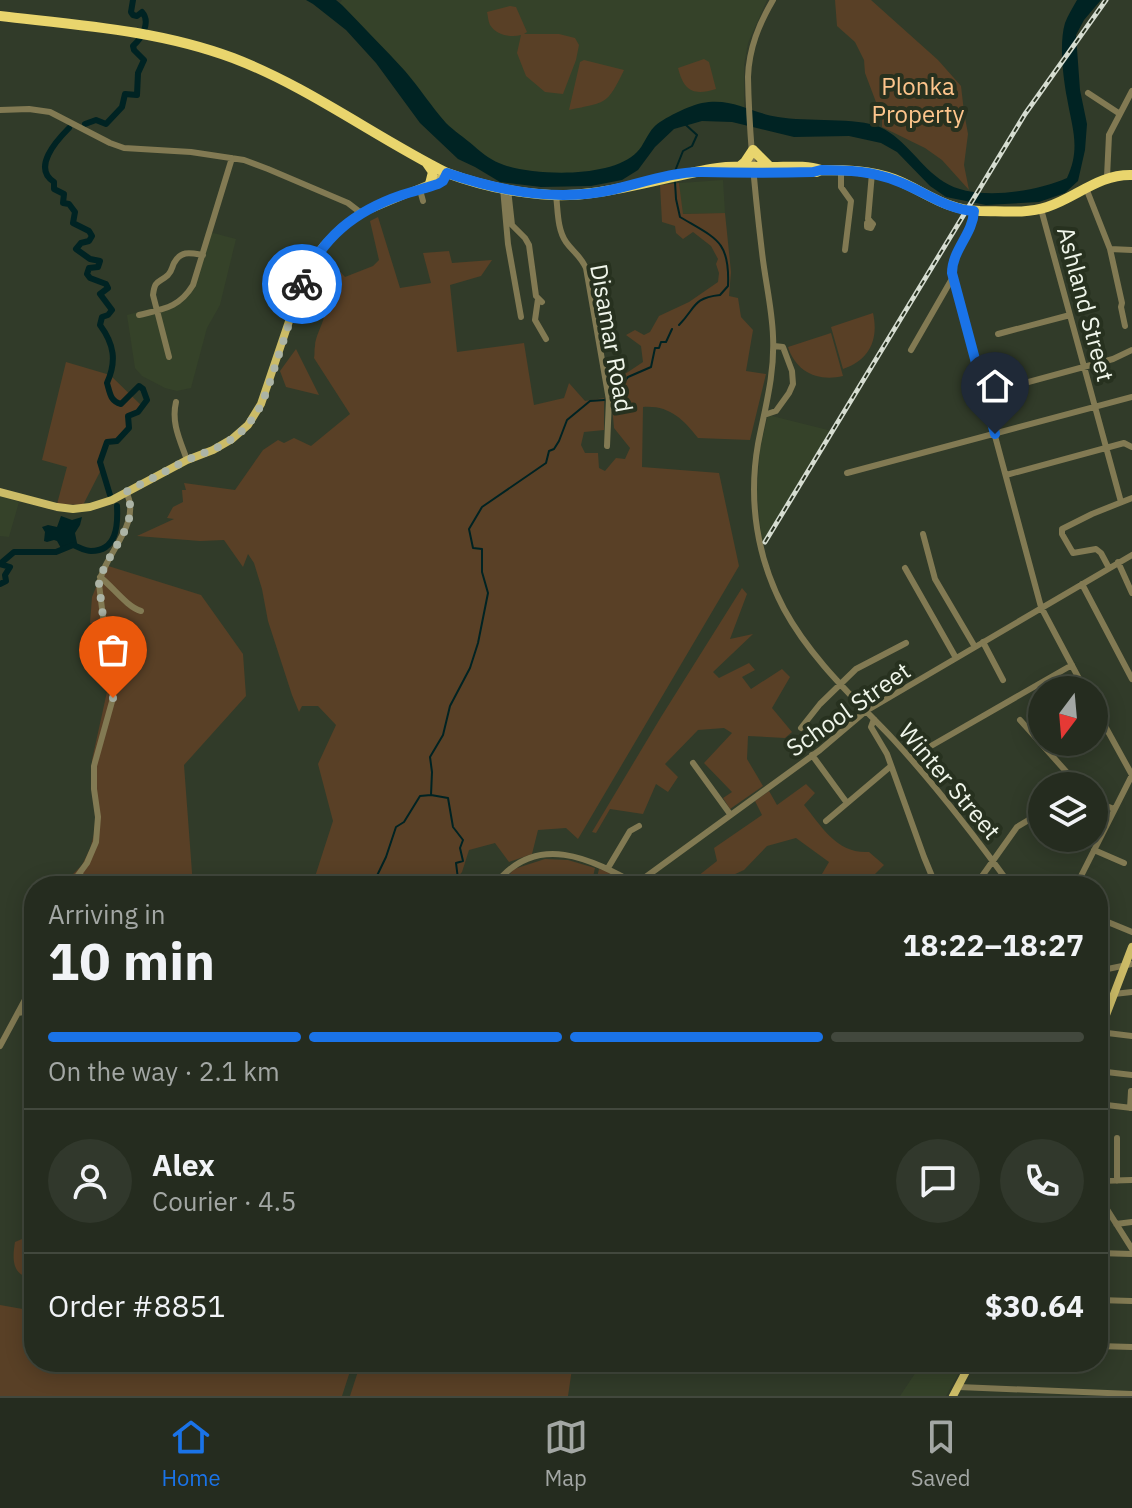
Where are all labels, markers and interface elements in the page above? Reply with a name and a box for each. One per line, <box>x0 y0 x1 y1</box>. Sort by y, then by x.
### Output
park label: Plonka Property <box>872 70 964 130</box>
street label: Ashland Street <box>1050 223 1122 385</box>
courier <box>262 244 342 324</box>
street label: Disamar Road <box>583 261 641 415</box>
icon: bike <box>280 262 324 306</box>
pin <box>961 352 1029 434</box>
icon: home <box>973 364 1017 408</box>
pin <box>79 616 147 698</box>
icon: bag <box>91 628 135 672</box>
street label: School Street <box>780 654 916 764</box>
north arrow <box>1028 676 1108 756</box>
map controls <box>1028 676 1108 852</box>
street label: Winter Street <box>892 716 1008 846</box>
button: layers <box>1028 772 1108 852</box>
text: Arriving in <box>48 897 165 931</box>
text: 18:22–18:27 <box>903 925 1084 964</box>
text: 10 min <box>48 927 215 994</box>
text: On the way · 2.1 km <box>48 1054 280 1088</box>
button: person <box>48 1139 132 1223</box>
button: chat <box>896 1139 980 1223</box>
button: phone <box>1000 1139 1084 1223</box>
text: Alex <box>152 1145 215 1184</box>
text: Courier · 4.5 <box>152 1184 296 1218</box>
text: Order #8851 <box>48 1286 225 1325</box>
text: $30.64 <box>985 1286 1084 1325</box>
tab: Home <box>161 1415 221 1492</box>
tab: Map <box>544 1415 588 1492</box>
tab: Saved <box>911 1415 970 1492</box>

